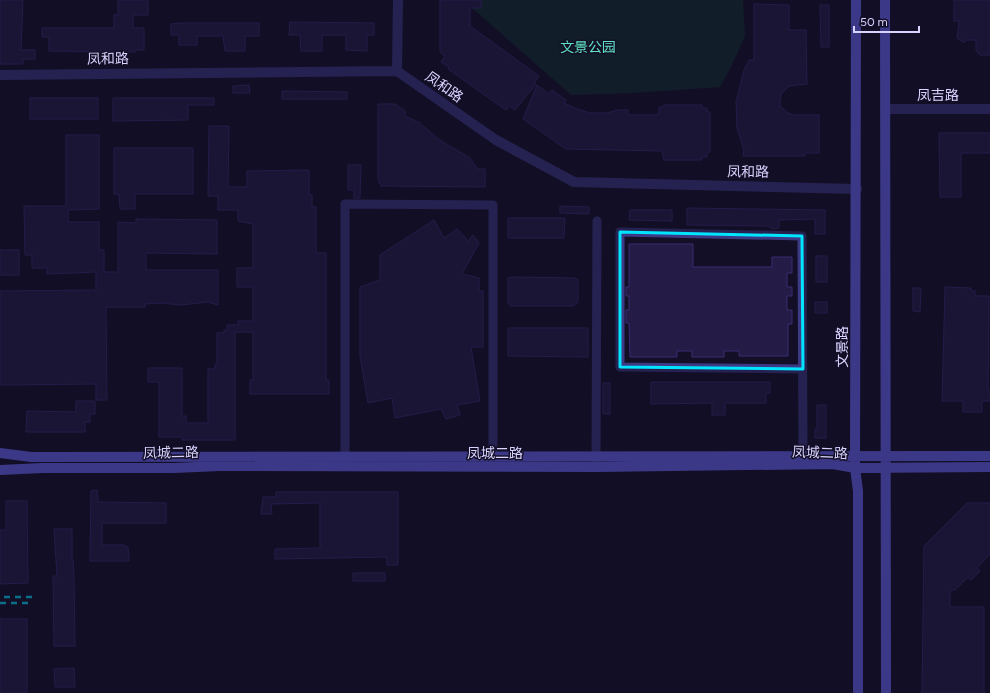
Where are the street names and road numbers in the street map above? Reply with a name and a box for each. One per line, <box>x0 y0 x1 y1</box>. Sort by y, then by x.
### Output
street label: 凤和路 <box>87 50 129 68</box>
street label: 凤和路 <box>422 68 466 106</box>
street label: 凤吉路 <box>917 87 959 104</box>
street label: 凤和路 <box>727 163 769 181</box>
street label: 文景路 <box>834 326 851 368</box>
street label: 凤城二路 <box>143 444 199 462</box>
street label: 凤城二路 <box>792 444 848 462</box>
street label: 凤城二路 <box>467 445 523 462</box>

